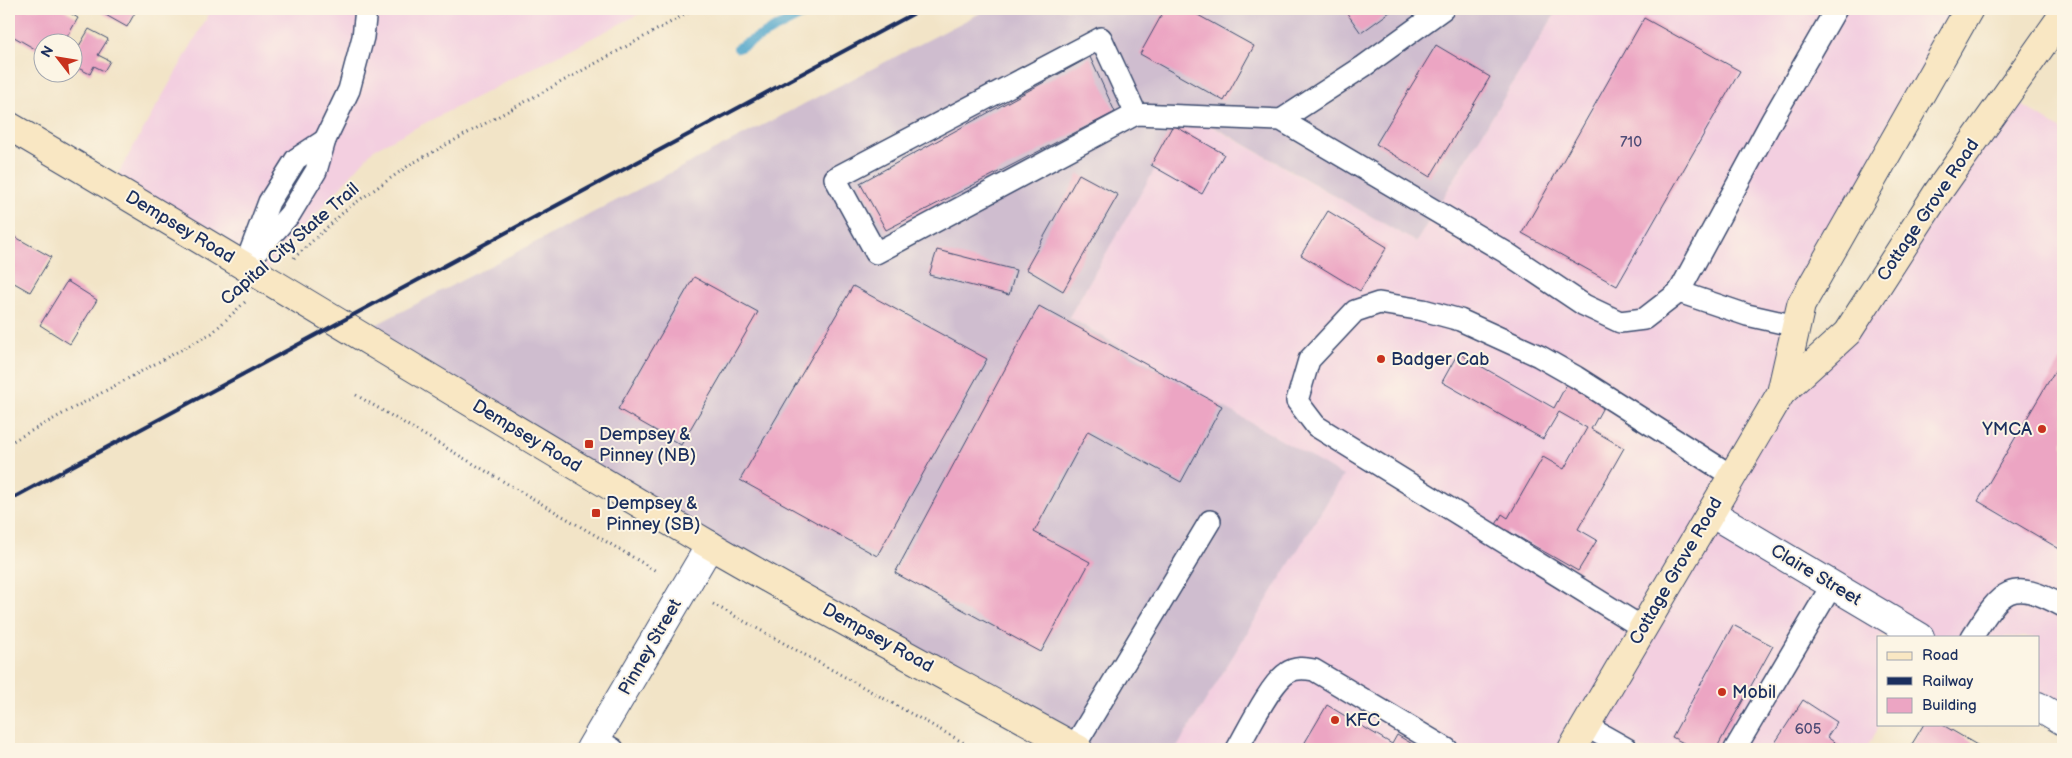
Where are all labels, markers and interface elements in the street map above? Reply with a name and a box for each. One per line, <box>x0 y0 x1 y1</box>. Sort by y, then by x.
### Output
north arrow <box>32 32 82 82</box>
text: N <box>37 43 57 60</box>
house number: 710 <box>1620 133 1642 152</box>
street label: Cottage Grove Road <box>1873 135 1983 285</box>
street label: Capital City State Trail <box>217 178 363 310</box>
street label: Dempsey Road <box>122 186 238 268</box>
place label: Badger Cab <box>1391 349 1489 370</box>
marker: Badger Cab <box>1375 353 1387 365</box>
street label: Dempsey Road <box>469 395 585 477</box>
place label: YMCA <box>1981 419 2032 440</box>
marker: YMCA <box>2036 423 2048 435</box>
place label: Dempsey & Pinney (NB) <box>599 424 696 466</box>
marker: Dempsey & Pinney (NB) <box>583 438 595 450</box>
place label: Dempsey & Pinney (SB) <box>606 493 701 535</box>
street label: Cottage Grove Road <box>1625 494 1727 648</box>
marker: Dempsey & Pinney (SB) <box>590 507 602 519</box>
street label: Claire Street <box>1767 540 1865 610</box>
street label: Pinney Street <box>614 595 686 699</box>
street label: Dempsey Road <box>819 599 937 677</box>
legend <box>1877 636 2040 726</box>
text: Road <box>1922 646 1958 665</box>
text: Railway <box>1922 672 1973 691</box>
place label: Mobil <box>1732 682 1776 703</box>
marker: Mobil <box>1716 686 1728 698</box>
text: Building <box>1922 696 1977 715</box>
place label: KFC <box>1345 710 1380 731</box>
marker: KFC <box>1329 714 1341 726</box>
house number: 605 <box>1795 720 1821 739</box>

